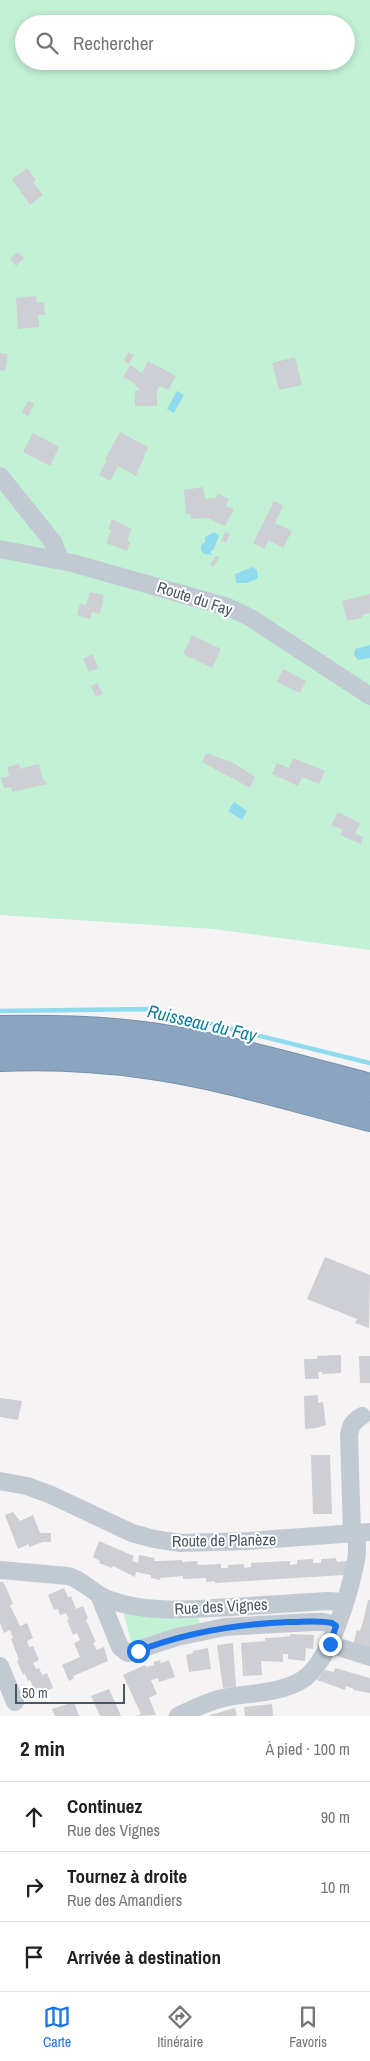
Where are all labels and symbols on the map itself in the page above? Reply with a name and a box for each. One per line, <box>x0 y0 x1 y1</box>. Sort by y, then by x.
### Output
street label: Route du Fay <box>154 575 236 621</box>
water label: Ruisseau du Fay <box>145 998 260 1048</box>
street label: Route de Planèze <box>172 1528 276 1552</box>
street label: Rue des Vignes <box>174 1593 268 1619</box>
route end <box>319 1633 342 1656</box>
route start <box>127 1640 150 1663</box>
scale bar <box>15 1681 125 1704</box>

